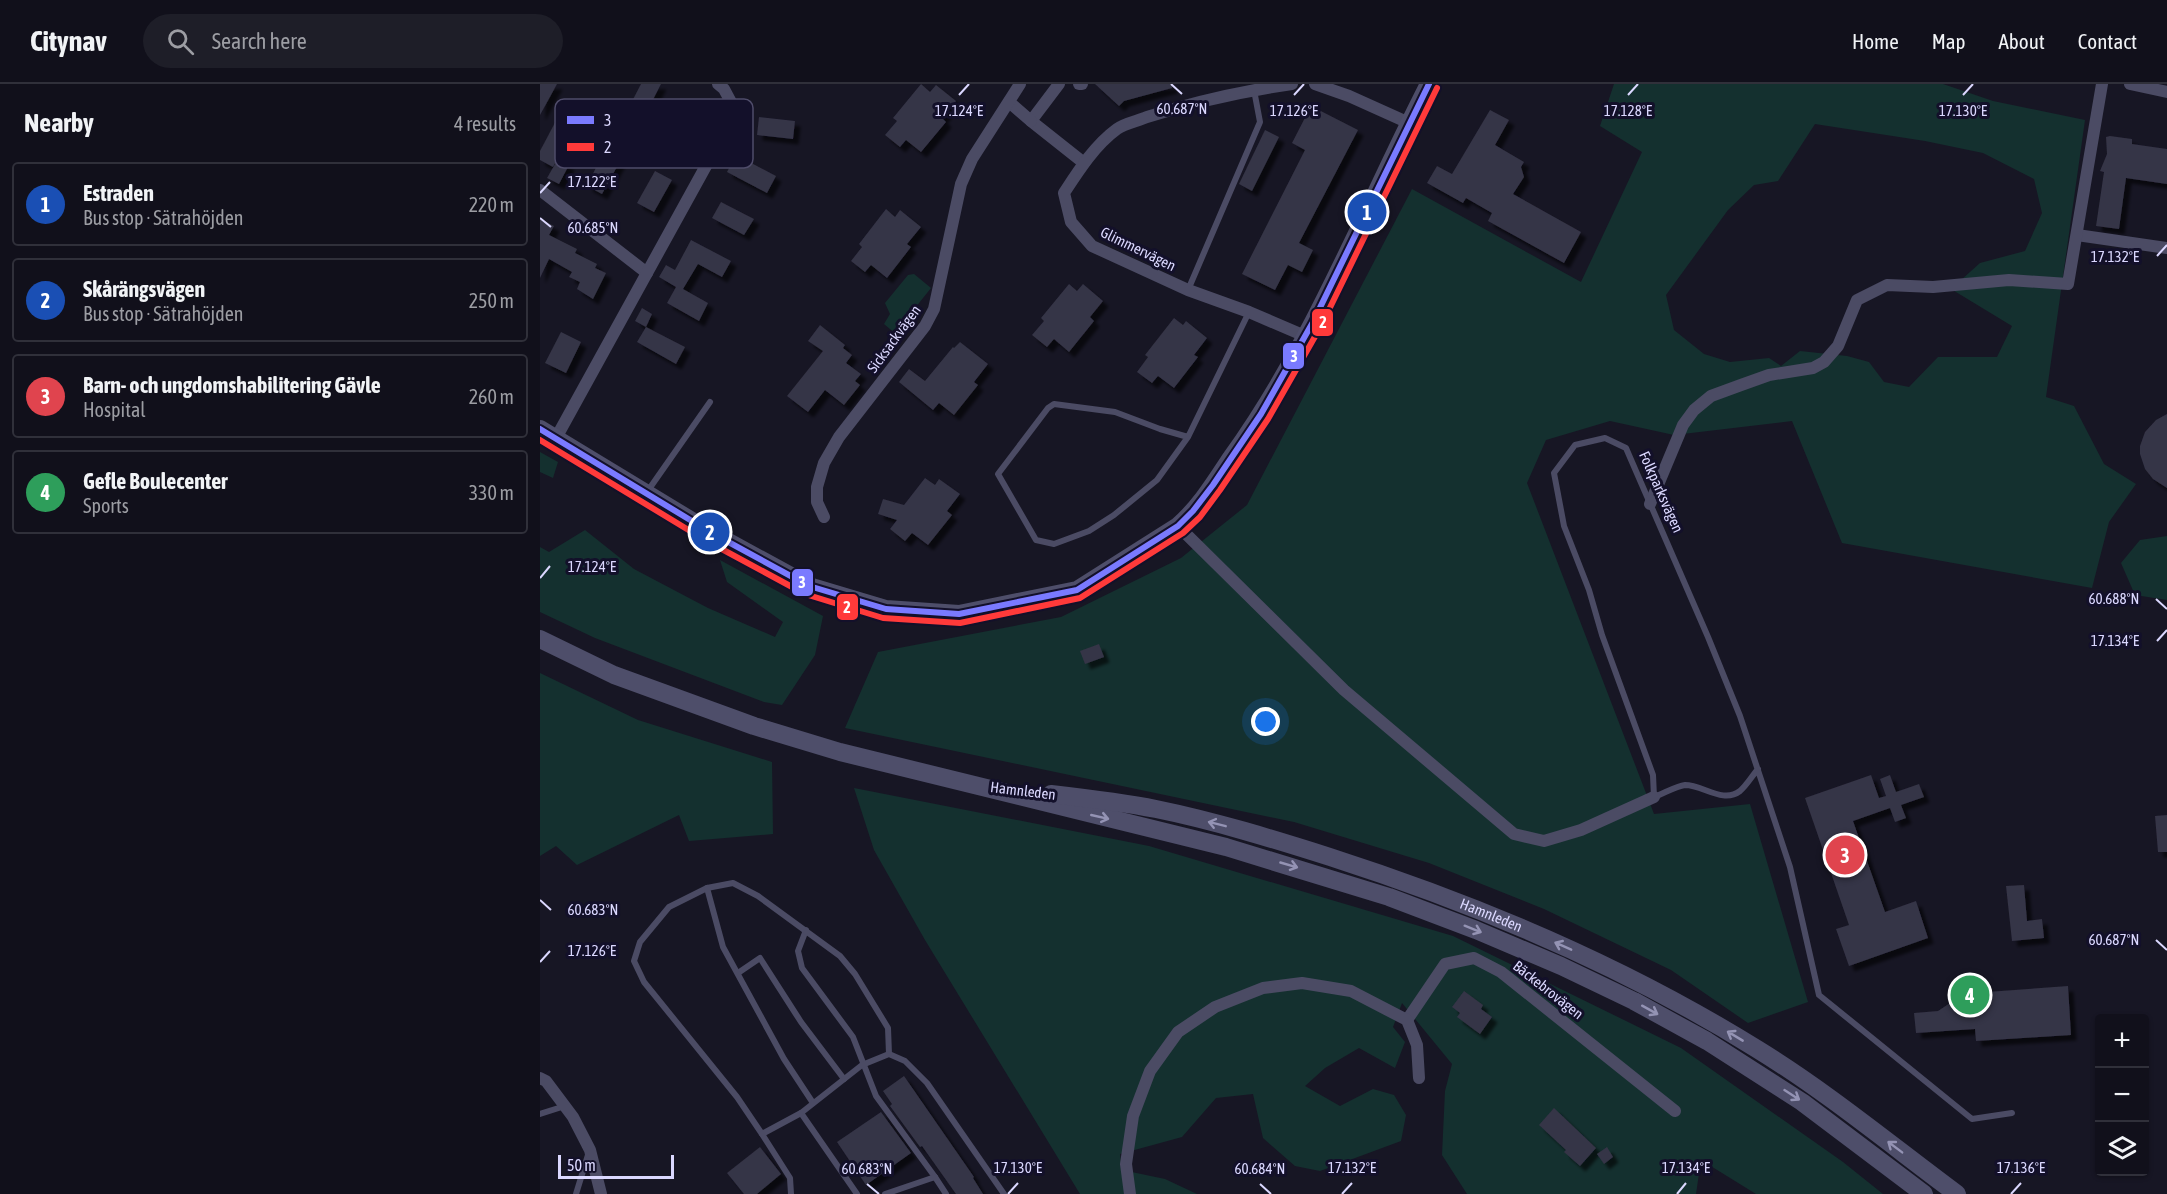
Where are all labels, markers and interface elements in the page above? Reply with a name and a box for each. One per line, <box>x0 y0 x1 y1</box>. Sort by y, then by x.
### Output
search box <box>143 14 563 68</box>
text: Citynav <box>30 25 107 57</box>
icon: search <box>164 25 197 58</box>
text: Search here <box>212 28 307 54</box>
text: Home <box>1852 29 1899 53</box>
text: Map <box>1932 29 1966 53</box>
text: About <box>1999 29 2045 53</box>
text: Contact <box>2078 29 2137 53</box>
legend <box>555 99 753 168</box>
text: 60.687°N <box>1157 100 1207 117</box>
text: 17.124°E <box>935 102 984 119</box>
text: 17.126°E <box>1270 102 1319 119</box>
text: 17.128°E <box>1604 102 1653 119</box>
text: 17.130°E <box>1939 102 1988 119</box>
text: Nearby <box>24 108 94 138</box>
text: 3 <box>604 111 612 129</box>
text: 4 results <box>454 112 516 135</box>
text: 2 <box>604 138 612 156</box>
text: 17.122°E <box>568 173 617 190</box>
text: Estraden <box>83 180 154 206</box>
pin: 1 <box>1348 190 1386 234</box>
text: 1 <box>41 193 50 216</box>
text: 220 m <box>469 193 514 216</box>
text: Bus stop · Sätrahöjden <box>83 206 243 229</box>
text: 60.685°N <box>568 219 618 236</box>
street label: Glimmervägen <box>1098 223 1179 274</box>
text: 17.132°E <box>2091 248 2140 265</box>
text: Skårängsvägen <box>83 276 205 302</box>
text: 2 <box>41 289 50 312</box>
text: 250 m <box>469 289 514 312</box>
text: Bus stop · Sätrahöjden <box>83 302 243 325</box>
street label: Sicksackvägen <box>863 302 924 376</box>
line badge: 2 <box>1311 308 1334 337</box>
text: 2 <box>1319 313 1327 331</box>
line badge: 3 <box>1282 342 1305 370</box>
text: 3 <box>1290 347 1298 365</box>
text: Barn- och ungdomshabilitering Gävle <box>83 372 381 398</box>
text: 3 <box>41 385 50 408</box>
text: 260 m <box>469 385 514 408</box>
text: Hospital <box>83 398 146 421</box>
street label: Folkparksvägen <box>1636 449 1687 535</box>
text: Gefle Boulecenter <box>83 468 228 494</box>
text: 4 <box>41 481 50 504</box>
text: 330 m <box>469 481 514 504</box>
text: Sports <box>83 494 129 517</box>
pin: 2 <box>690 510 730 554</box>
text: 17.124°E <box>568 558 617 575</box>
line badge: 3 <box>791 568 814 597</box>
text: 3 <box>798 573 806 591</box>
text: 60.688°N <box>2089 590 2139 607</box>
line badge: 2 <box>836 593 859 621</box>
text: 2 <box>843 598 851 616</box>
text: 17.134°E <box>2091 632 2140 649</box>
your location <box>1251 707 1280 736</box>
street label: Hamnleden <box>990 778 1057 803</box>
one-way arrow <box>1091 811 1110 823</box>
one-way arrow <box>1208 818 1227 830</box>
pin: 3 <box>1826 832 1864 878</box>
one-way arrow <box>1279 860 1298 871</box>
street label: Hamnleden <box>1458 895 1525 935</box>
text: 60.683°N <box>568 901 618 918</box>
one-way arrow <box>1464 924 1482 935</box>
text: 60.687°N <box>2089 931 2139 948</box>
one-way arrow <box>1554 939 1572 951</box>
text: 17.126°E <box>568 942 617 959</box>
street label: Bäckebrovägen <box>1510 957 1587 1022</box>
pin: 4 <box>1950 972 1990 1018</box>
one-way arrow <box>1641 1005 1659 1016</box>
map controls <box>2095 1014 2149 1176</box>
button: + <box>2095 1014 2149 1068</box>
one-way arrow <box>1727 1029 1744 1041</box>
button: − <box>2095 1068 2149 1122</box>
one-way arrow <box>1783 1090 1800 1102</box>
button: layers <box>2095 1122 2149 1176</box>
one-way arrow <box>1887 1141 1903 1154</box>
scale bar <box>558 1152 674 1180</box>
text: 50 m <box>567 1156 596 1174</box>
text: 17.130°E <box>994 1159 1043 1176</box>
text: 17.132°E <box>1328 1159 1377 1176</box>
text: 17.134°E <box>1662 1159 1711 1176</box>
text: 17.136°E <box>1997 1159 2046 1176</box>
text: 60.683°N <box>842 1160 892 1177</box>
text: 60.684°N <box>1235 1160 1285 1177</box>

